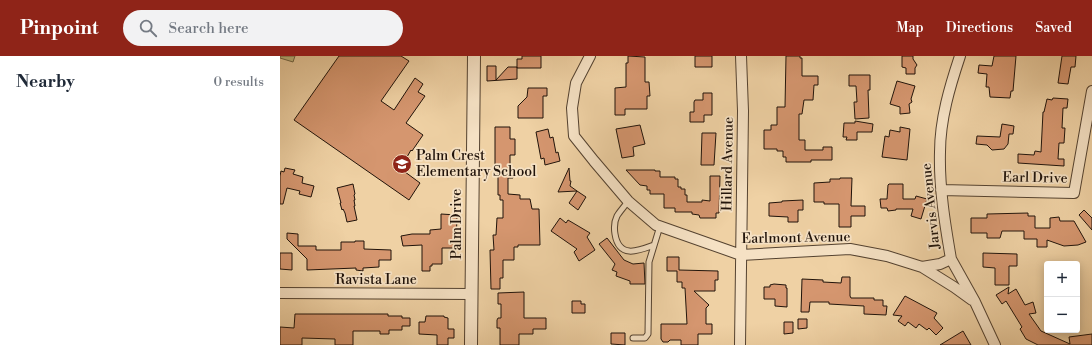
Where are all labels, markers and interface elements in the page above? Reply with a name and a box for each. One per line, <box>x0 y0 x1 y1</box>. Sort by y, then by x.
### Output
search box <box>123 10 403 46</box>
text: Pinpoint <box>20 16 99 40</box>
icon: search <box>137 17 159 39</box>
text: Search here <box>169 19 249 38</box>
text: Map <box>896 19 924 37</box>
text: Directions <box>946 19 1013 37</box>
text: Saved <box>1035 19 1072 37</box>
text: Nearby <box>16 71 75 93</box>
text: 0 results <box>213 74 264 90</box>
street label: Hillard Avenue <box>718 117 738 211</box>
place label: Palm Crest Elementary School <box>416 147 536 181</box>
school or university icon: Palm Crest Elementary School <box>391 153 413 175</box>
street label: Jarvis Avenue <box>918 162 945 251</box>
street label: Earl Drive <box>1002 168 1068 188</box>
street label: Palm Drive <box>448 189 466 259</box>
street label: Earlmont Avenue <box>741 228 851 248</box>
map controls <box>1044 261 1080 333</box>
button: + <box>1044 261 1080 297</box>
street label: Ravista Lane <box>335 271 417 289</box>
button: − <box>1044 297 1080 333</box>

